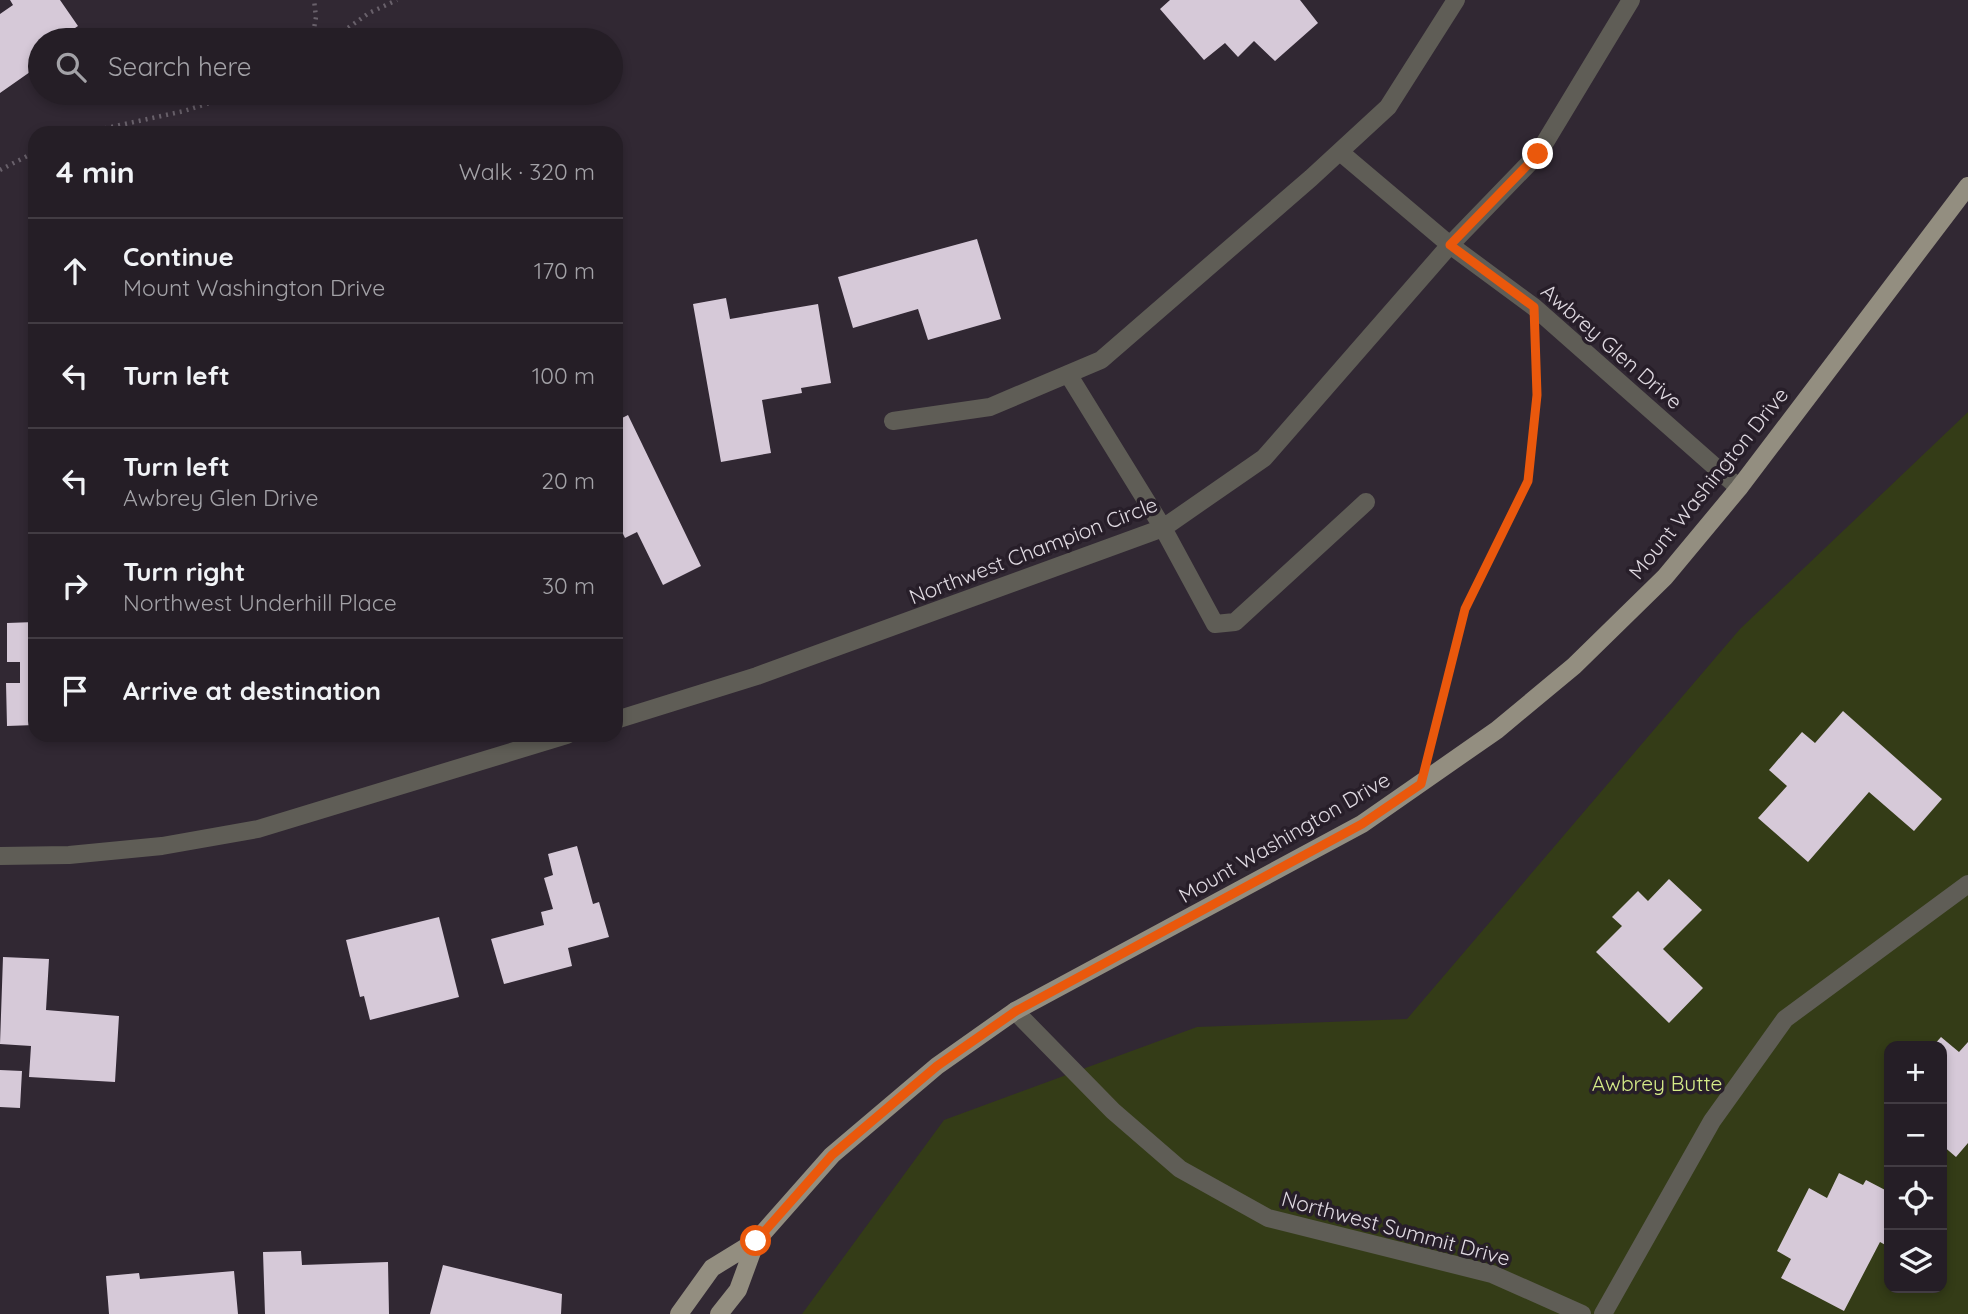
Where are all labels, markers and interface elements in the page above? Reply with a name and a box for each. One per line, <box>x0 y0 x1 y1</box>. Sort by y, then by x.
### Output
search box <box>28 28 623 105</box>
icon: search <box>52 48 90 86</box>
text: Search here <box>108 50 252 83</box>
route end <box>1522 138 1553 169</box>
text: 4 min <box>56 153 135 191</box>
text: Walk · 320 m <box>459 157 595 186</box>
text: Continue <box>123 240 234 273</box>
icon: ahead <box>56 252 94 290</box>
text: 170 m <box>534 256 595 285</box>
text: Mount Washington Drive <box>123 273 385 302</box>
street label: Awbrey Glen Drive <box>1536 278 1688 414</box>
icon: left <box>56 357 94 395</box>
text: Turn left <box>123 359 230 392</box>
text: 100 m <box>532 361 595 390</box>
street label: Mount Washington Drive <box>1623 382 1793 584</box>
text: Turn left <box>123 450 230 483</box>
icon: left <box>56 462 94 500</box>
text: 20 m <box>541 466 595 495</box>
text: Awbrey Glen Drive <box>123 483 318 512</box>
street label: Northwest Champion Circle <box>905 491 1161 609</box>
text: Turn right <box>123 555 245 588</box>
icon: right <box>56 567 94 605</box>
text: 30 m <box>542 571 595 600</box>
text: Northwest Underhill Place <box>123 588 397 617</box>
icon: arrive <box>56 672 94 710</box>
text: Arrive at destination <box>123 674 381 707</box>
street label: Mount Washington Drive <box>1174 766 1394 908</box>
map controls <box>1884 1041 1947 1293</box>
button: + <box>1884 1041 1947 1104</box>
park label: Awbrey Butte <box>1592 1070 1722 1096</box>
button: − <box>1884 1104 1947 1167</box>
button: locate <box>1884 1167 1947 1230</box>
street label: Northwest Summit Drive <box>1279 1185 1513 1271</box>
route start <box>740 1225 771 1256</box>
button: layers <box>1884 1230 1947 1293</box>

